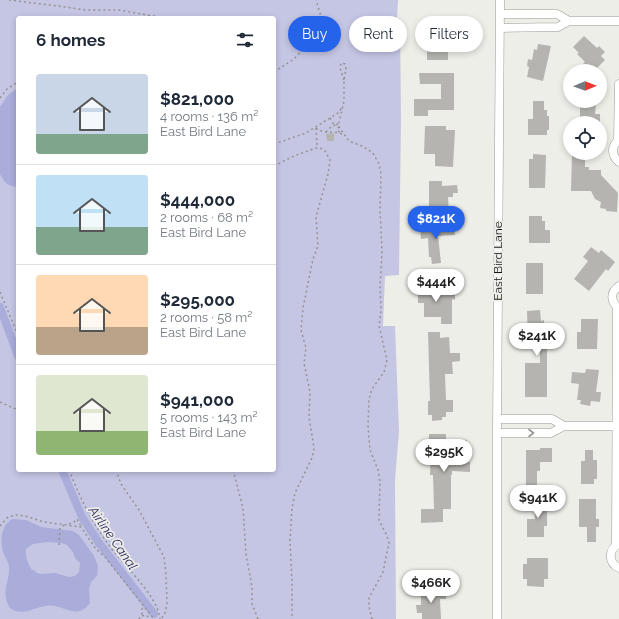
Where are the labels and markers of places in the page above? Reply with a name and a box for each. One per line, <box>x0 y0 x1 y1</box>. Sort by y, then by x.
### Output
pin: $821K <box>408 206 464 240</box>
pin: $444K <box>408 269 464 303</box>
pin: $241K <box>509 323 565 357</box>
pin: $295K <box>416 439 472 473</box>
pin: $941K <box>510 485 566 519</box>
pin: $466K <box>403 570 459 604</box>

